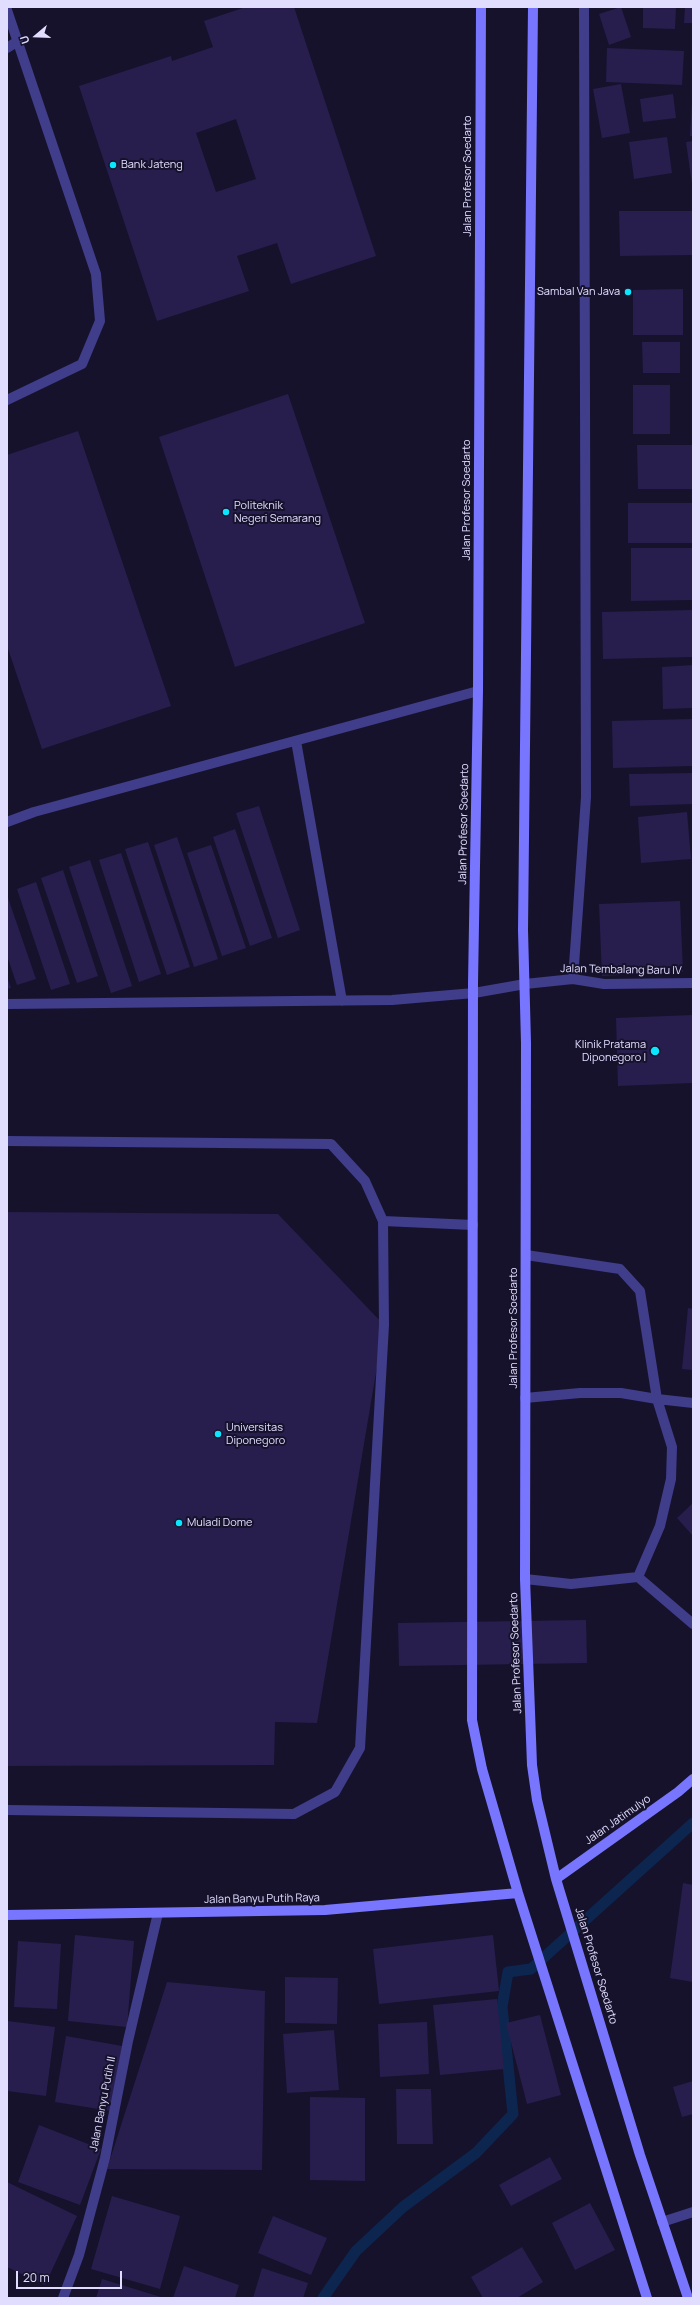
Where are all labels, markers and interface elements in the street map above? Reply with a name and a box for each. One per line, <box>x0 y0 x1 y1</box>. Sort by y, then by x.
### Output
north arrow <box>16 16 56 56</box>
text: U <box>16 34 33 46</box>
street label: Jalan Profesor Soedarto <box>461 115 475 237</box>
place label: Bank Jateng <box>121 158 183 172</box>
marker: Bank Jateng <box>108 160 118 170</box>
place label: Sambal Van Java <box>537 285 620 299</box>
marker: Sambal Van Java <box>623 287 633 297</box>
street label: Jalan Profesor Soedarto <box>460 439 474 561</box>
place label: Politeknik Negeri Semarang <box>234 499 321 525</box>
marker: Politeknik Negeri Semarang <box>221 507 231 517</box>
street label: Jalan Profesor Soedarto <box>456 763 472 885</box>
street label: Jalan Tembalang Baru IV <box>560 962 682 978</box>
place label: Klinik Pratama Diponegoro I <box>575 1038 646 1064</box>
marker: Klinik Pratama Diponegoro I <box>649 1045 661 1057</box>
street label: Jalan Profesor Soedarto <box>507 1267 521 1389</box>
place label: Universitas Diponegoro <box>226 1421 285 1447</box>
marker: Universitas Diponegoro <box>213 1429 223 1439</box>
place label: Muladi Dome <box>187 1516 252 1530</box>
marker: Muladi Dome <box>174 1518 184 1528</box>
street label: Jalan Profesor Soedarto <box>507 1592 525 1714</box>
street label: Jalan Jatimulyo <box>583 1792 653 1848</box>
street label: Jalan Banyu Putih Raya <box>204 1891 320 1907</box>
street label: Jalan Profesor Soedarto <box>572 1906 620 2026</box>
street label: Jalan Banyu Putih II <box>87 2055 119 2153</box>
scale bar <box>18 2263 124 2289</box>
text: 20 m <box>23 2269 50 2286</box>

